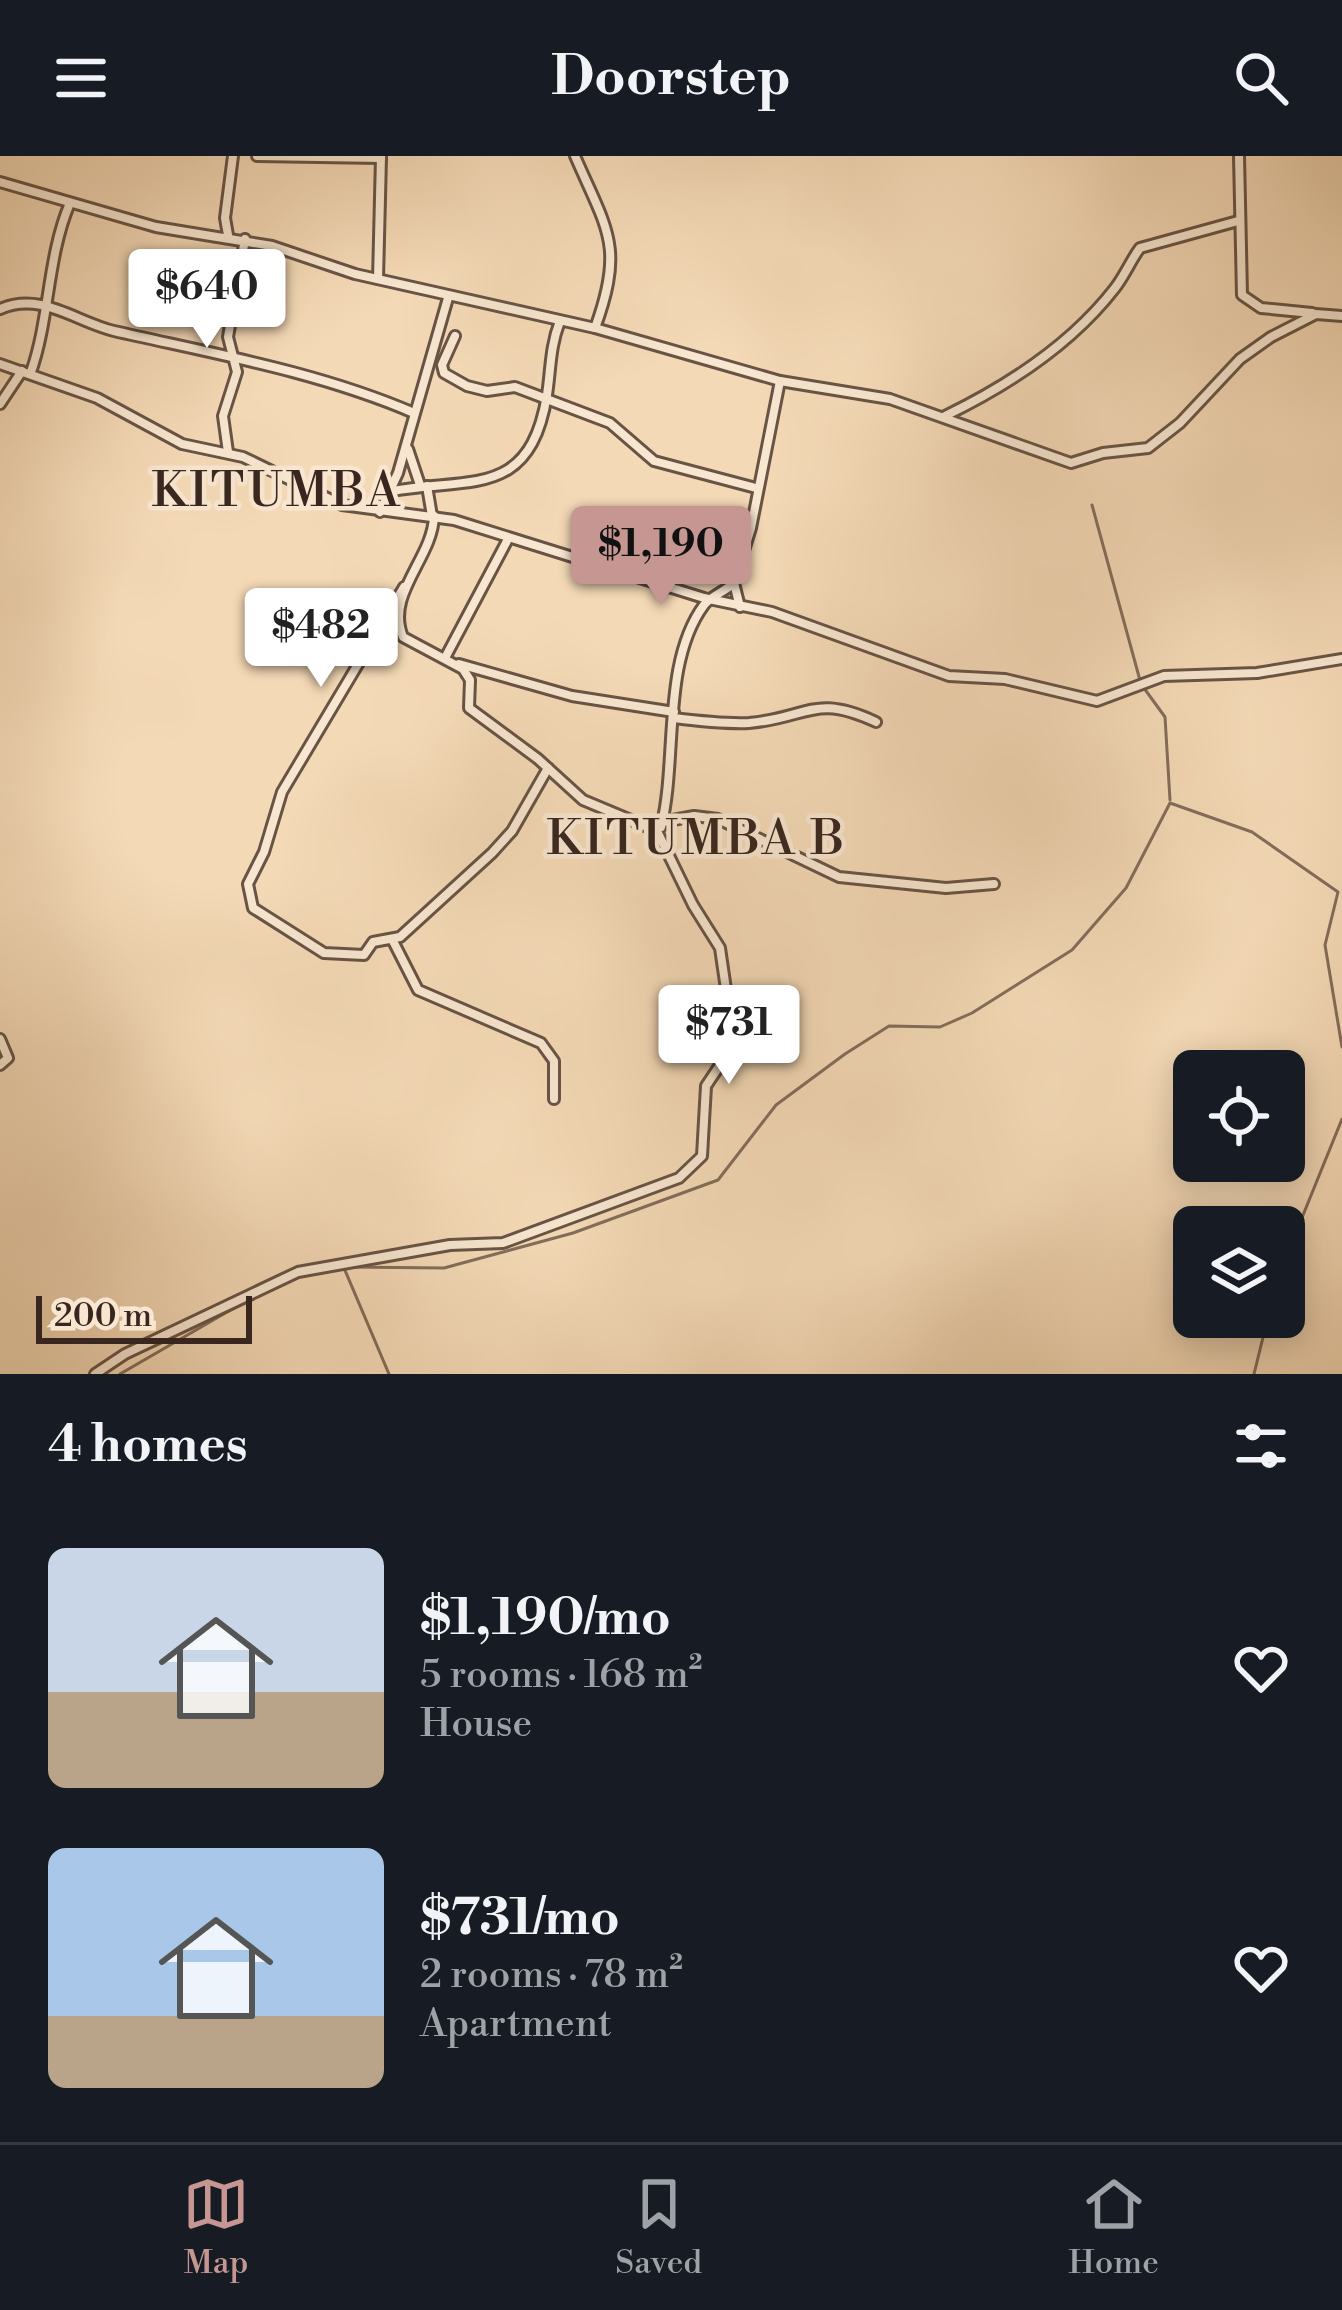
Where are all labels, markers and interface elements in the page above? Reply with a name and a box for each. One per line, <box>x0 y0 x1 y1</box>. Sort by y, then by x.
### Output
text: Doorstep <box>551 44 791 112</box>
icon: menu <box>48 45 114 111</box>
icon: search <box>1228 45 1294 111</box>
pin: $640 <box>136 249 278 351</box>
text: $640 <box>156 263 259 312</box>
district label: KITUMBA <box>151 462 403 522</box>
pin: $1,190 <box>563 506 759 608</box>
text: $1,190 <box>598 520 724 569</box>
pin: $482 <box>250 588 392 690</box>
text: $482 <box>272 602 370 651</box>
district label: KITUMBA B <box>547 810 847 870</box>
pin: $731 <box>658 985 800 1087</box>
text: $731 <box>686 999 772 1048</box>
map controls <box>1173 1050 1305 1338</box>
button: locate <box>1173 1050 1305 1182</box>
button: layers <box>1173 1206 1305 1338</box>
scale bar <box>36 1290 252 1343</box>
text: 200 m <box>54 1296 152 1337</box>
icon: filters <box>1228 1413 1294 1479</box>
text: 4 homes <box>48 1414 248 1478</box>
text: $1,190/mo <box>420 1587 671 1651</box>
icon: home <box>144 1596 288 1740</box>
icon: heart <box>1228 1635 1294 1701</box>
text: 5 rooms · 168 m² <box>420 1651 702 1700</box>
text: House <box>420 1700 532 1749</box>
text: $731/mo <box>420 1887 620 1951</box>
icon: home <box>144 1896 288 2040</box>
icon: heart <box>1228 1935 1294 2001</box>
text: 2 rooms · 78 m² <box>420 1951 683 2000</box>
text: Apartment <box>420 2000 612 2049</box>
tab: Map <box>183 2171 249 2284</box>
tab: Saved <box>615 2171 702 2284</box>
tab: Home <box>1068 2171 1159 2284</box>

